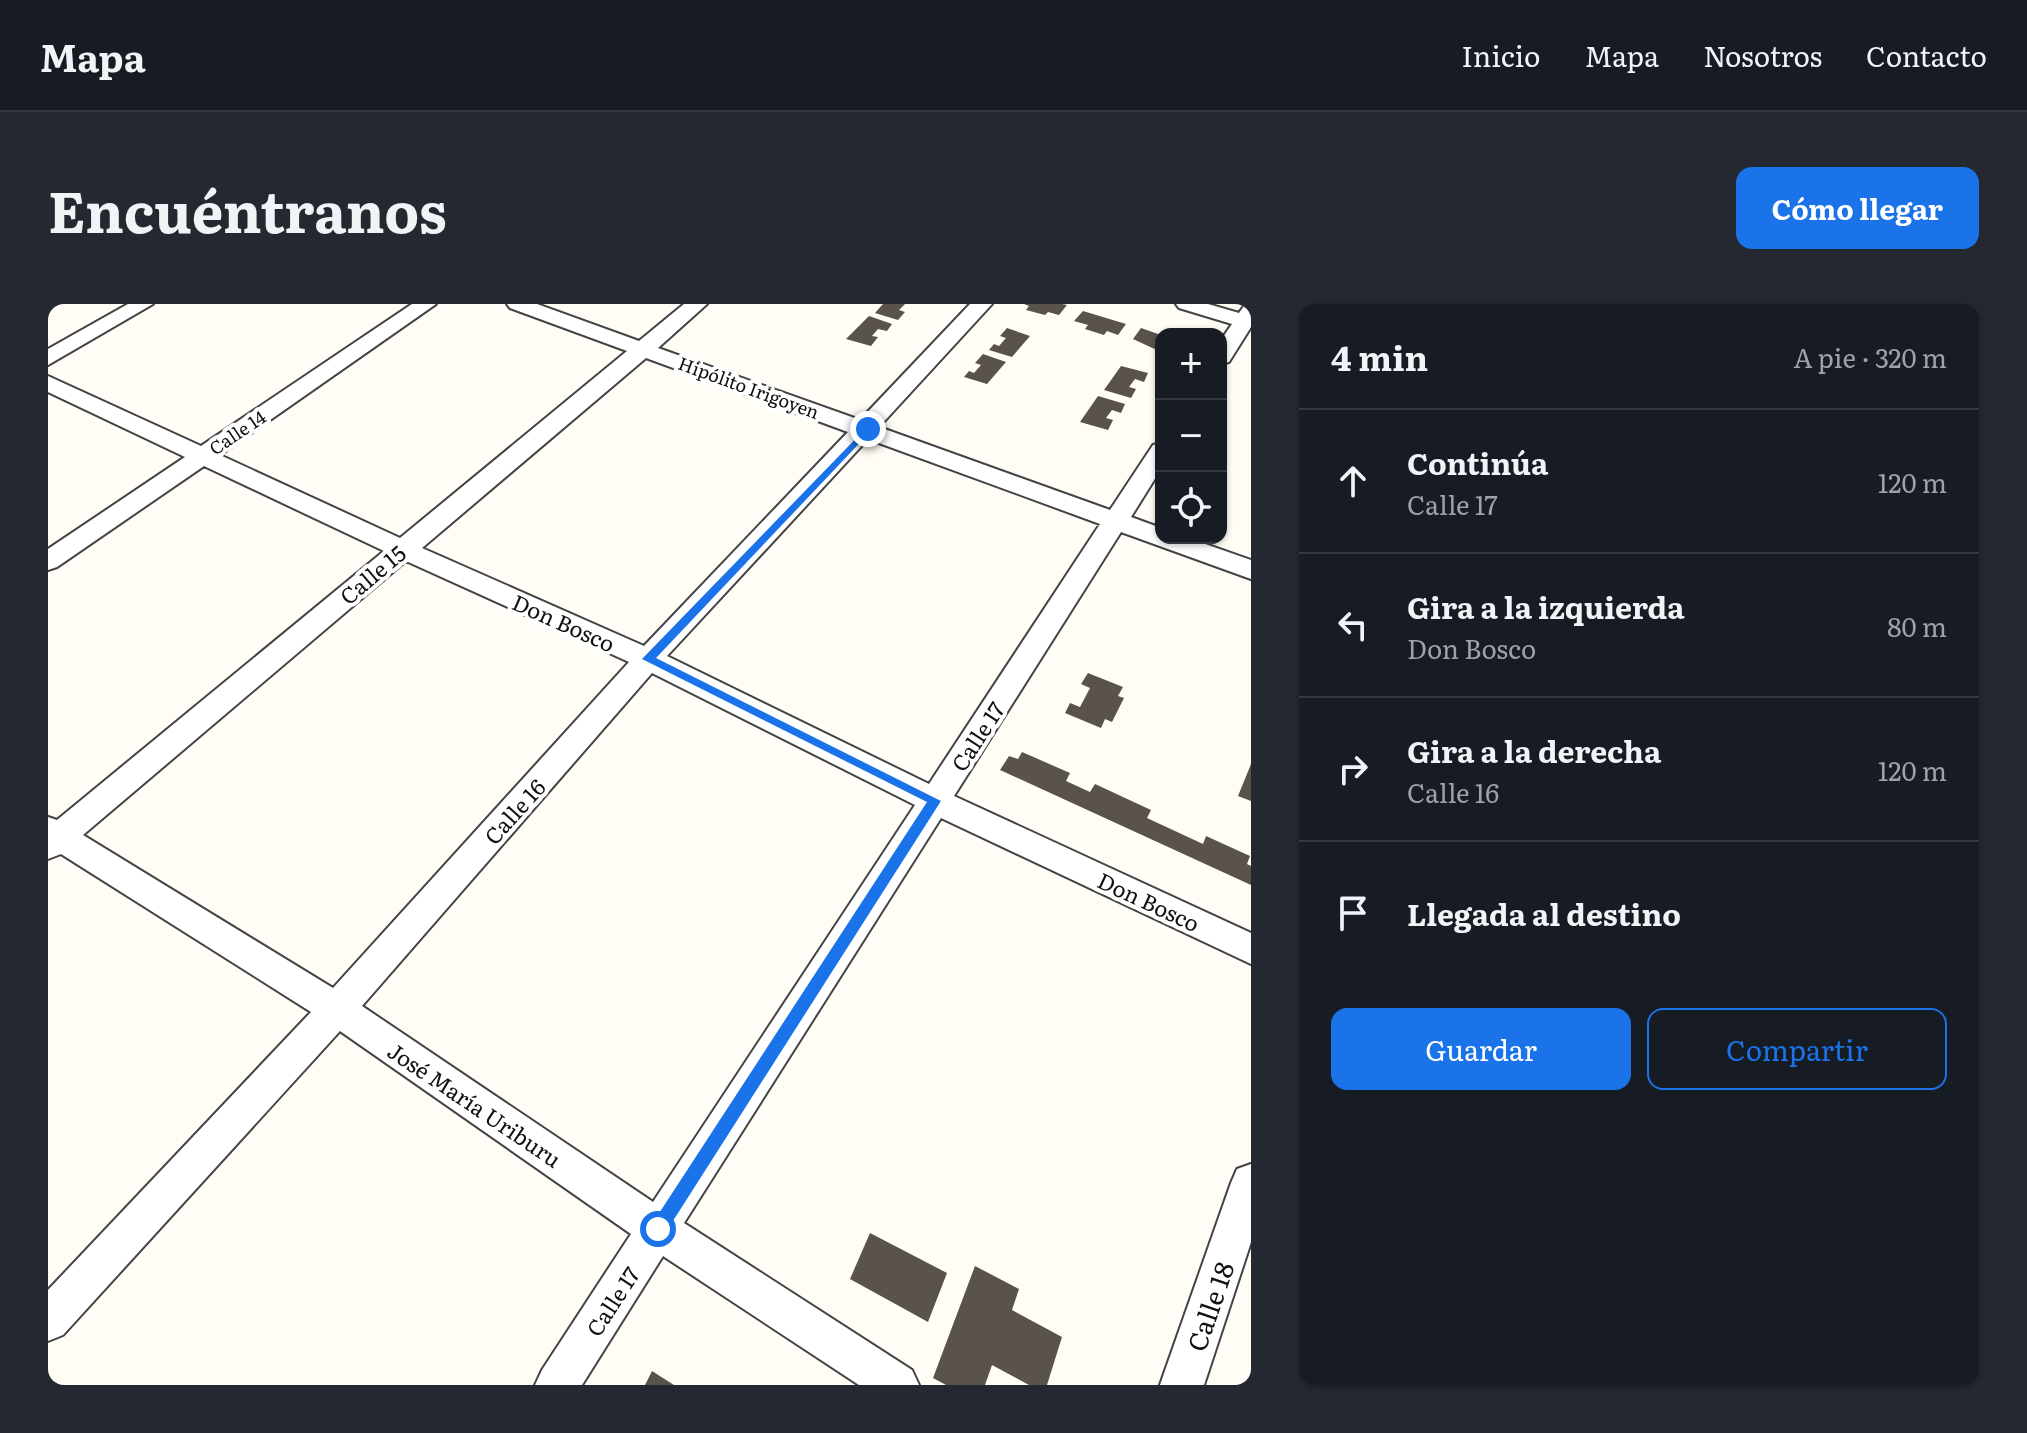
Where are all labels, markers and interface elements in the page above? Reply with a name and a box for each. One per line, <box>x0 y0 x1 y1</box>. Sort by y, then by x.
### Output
text: Mapa <box>40 27 146 84</box>
text: Inicio <box>1461 34 1540 76</box>
text: Mapa <box>1584 34 1659 76</box>
text: Nosotros <box>1703 34 1822 76</box>
text: Contacto <box>1866 34 1987 76</box>
text: Encuéntranos <box>48 167 447 250</box>
button: Cómo llegar <box>1736 167 1979 249</box>
map controls <box>1155 328 1227 544</box>
button: + <box>1155 328 1227 400</box>
text: 4 min <box>1331 331 1428 381</box>
text: A pie · 320 m <box>1793 337 1947 376</box>
street label: Hipólito Irigoyen <box>675 349 823 425</box>
button: − <box>1155 400 1227 472</box>
street label: Calle 14 <box>203 403 271 461</box>
route end <box>850 411 886 447</box>
text: Continúa <box>1407 440 1548 484</box>
icon: ahead <box>1331 459 1375 503</box>
text: 120 m <box>1878 462 1947 501</box>
button: locate <box>1155 472 1227 544</box>
text: Calle 17 <box>1407 484 1498 523</box>
street label: Calle 15 <box>332 536 412 612</box>
text: Gira a la izquierda <box>1407 584 1685 628</box>
street label: Don Bosco <box>507 585 621 659</box>
icon: left <box>1331 603 1375 647</box>
text: 80 m <box>1887 606 1947 645</box>
text: Don Bosco <box>1407 628 1536 667</box>
street label: Calle 17 <box>942 695 1012 777</box>
text: Gira a la derecha <box>1407 728 1661 772</box>
icon: right <box>1331 747 1375 791</box>
text: 120 m <box>1878 750 1947 789</box>
street label: Calle 16 <box>476 771 553 851</box>
text: Calle 16 <box>1407 772 1499 811</box>
street label: Don Bosco <box>1093 863 1205 939</box>
icon: arrive <box>1331 891 1375 935</box>
text: Llegada al destino <box>1407 891 1681 935</box>
button: Guardar <box>1331 1008 1631 1090</box>
button: Compartir <box>1647 1008 1947 1090</box>
street label: José María Uriburu <box>382 1034 568 1175</box>
route start <box>640 1211 676 1247</box>
street label: Calle 18 <box>1175 1256 1243 1356</box>
street label: Calle 17 <box>577 1260 647 1342</box>

